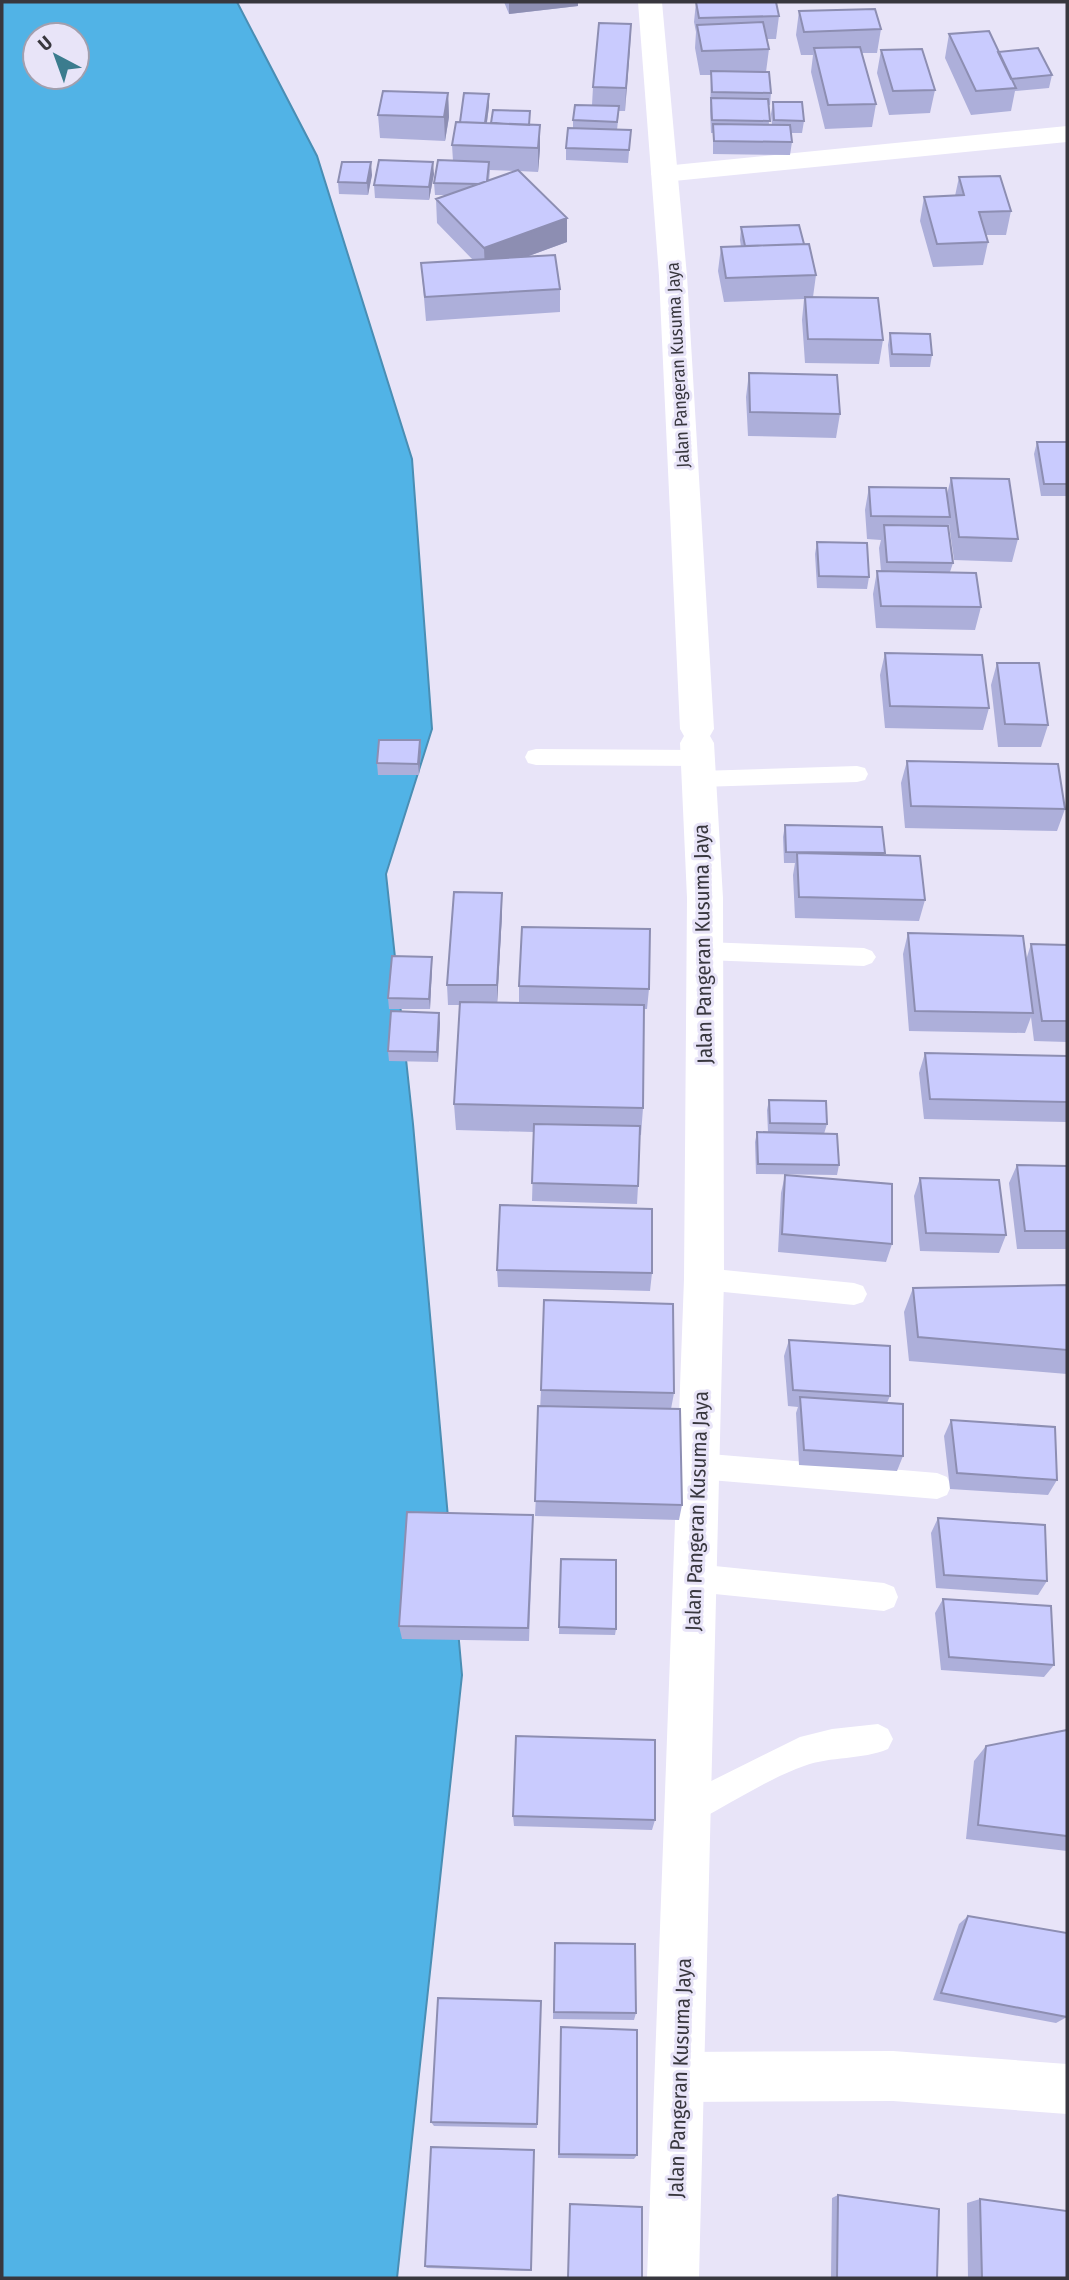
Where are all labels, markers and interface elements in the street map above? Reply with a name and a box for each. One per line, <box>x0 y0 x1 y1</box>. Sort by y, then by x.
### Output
north arrow <box>21 21 91 91</box>
text: U <box>33 31 57 56</box>
street label: Jalan Pangeran Kusuma Jaya <box>662 262 694 468</box>
street label: Jalan Pangeran Kusuma Jaya <box>688 824 718 1064</box>
street label: Jalan Pangeran Kusuma Jaya <box>680 1391 714 1631</box>
street label: Jalan Pangeran Kusuma Jaya <box>663 1958 697 2198</box>

